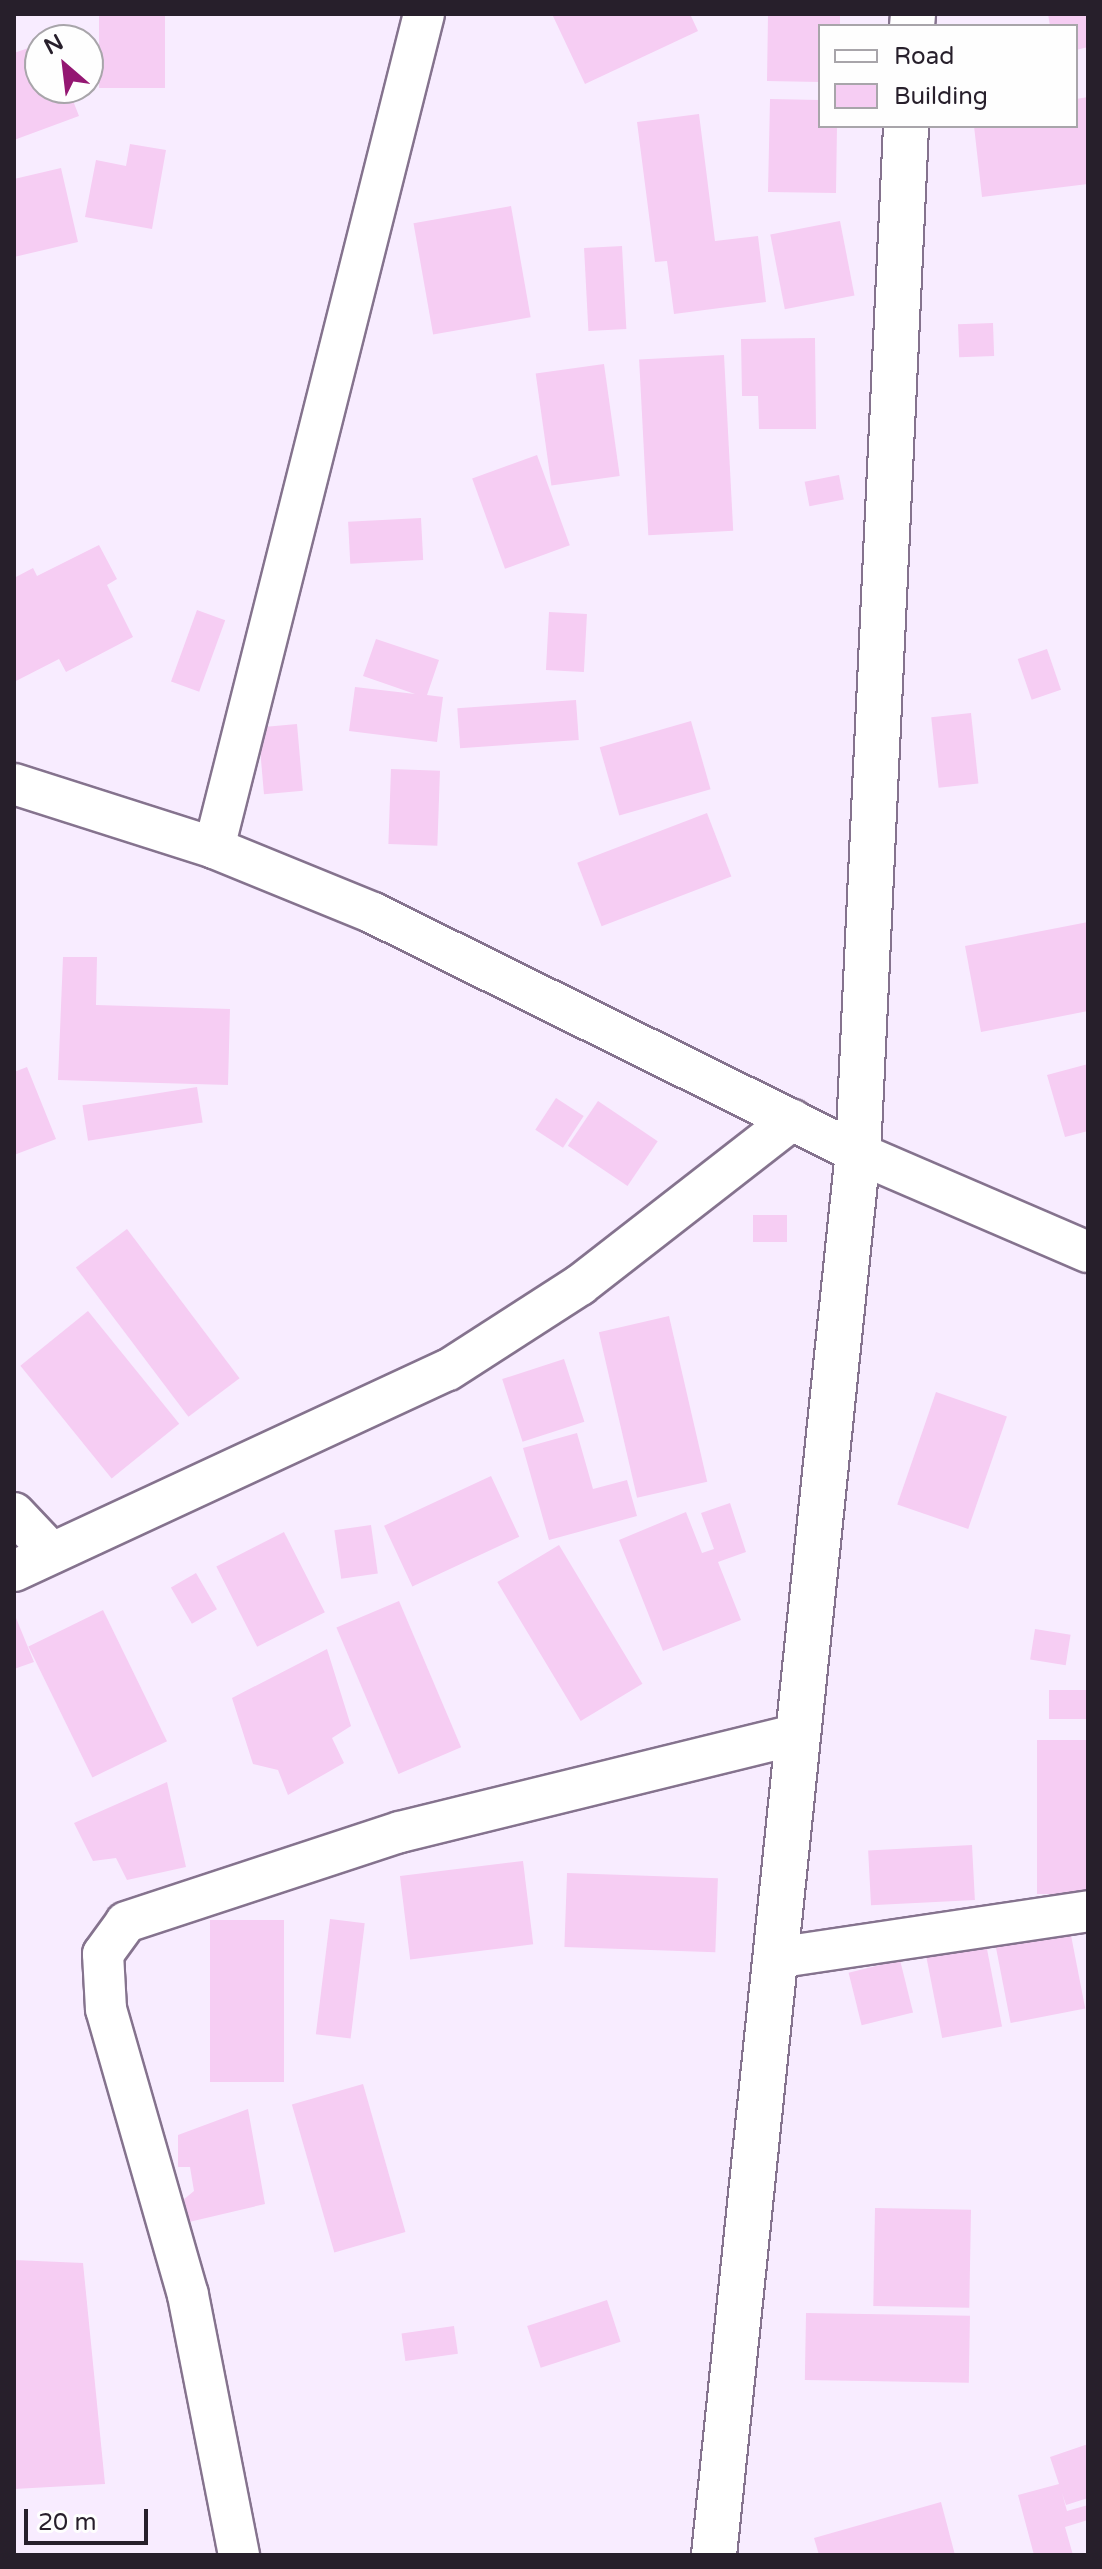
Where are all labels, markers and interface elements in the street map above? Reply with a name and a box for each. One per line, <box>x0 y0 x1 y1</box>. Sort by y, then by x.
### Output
north arrow <box>24 24 104 104</box>
legend <box>818 24 1078 128</box>
text: N <box>40 29 68 60</box>
text: Road <box>894 42 954 71</box>
text: Building <box>894 82 988 111</box>
scale bar <box>28 2493 152 2543</box>
text: 20 m <box>38 2508 96 2537</box>

